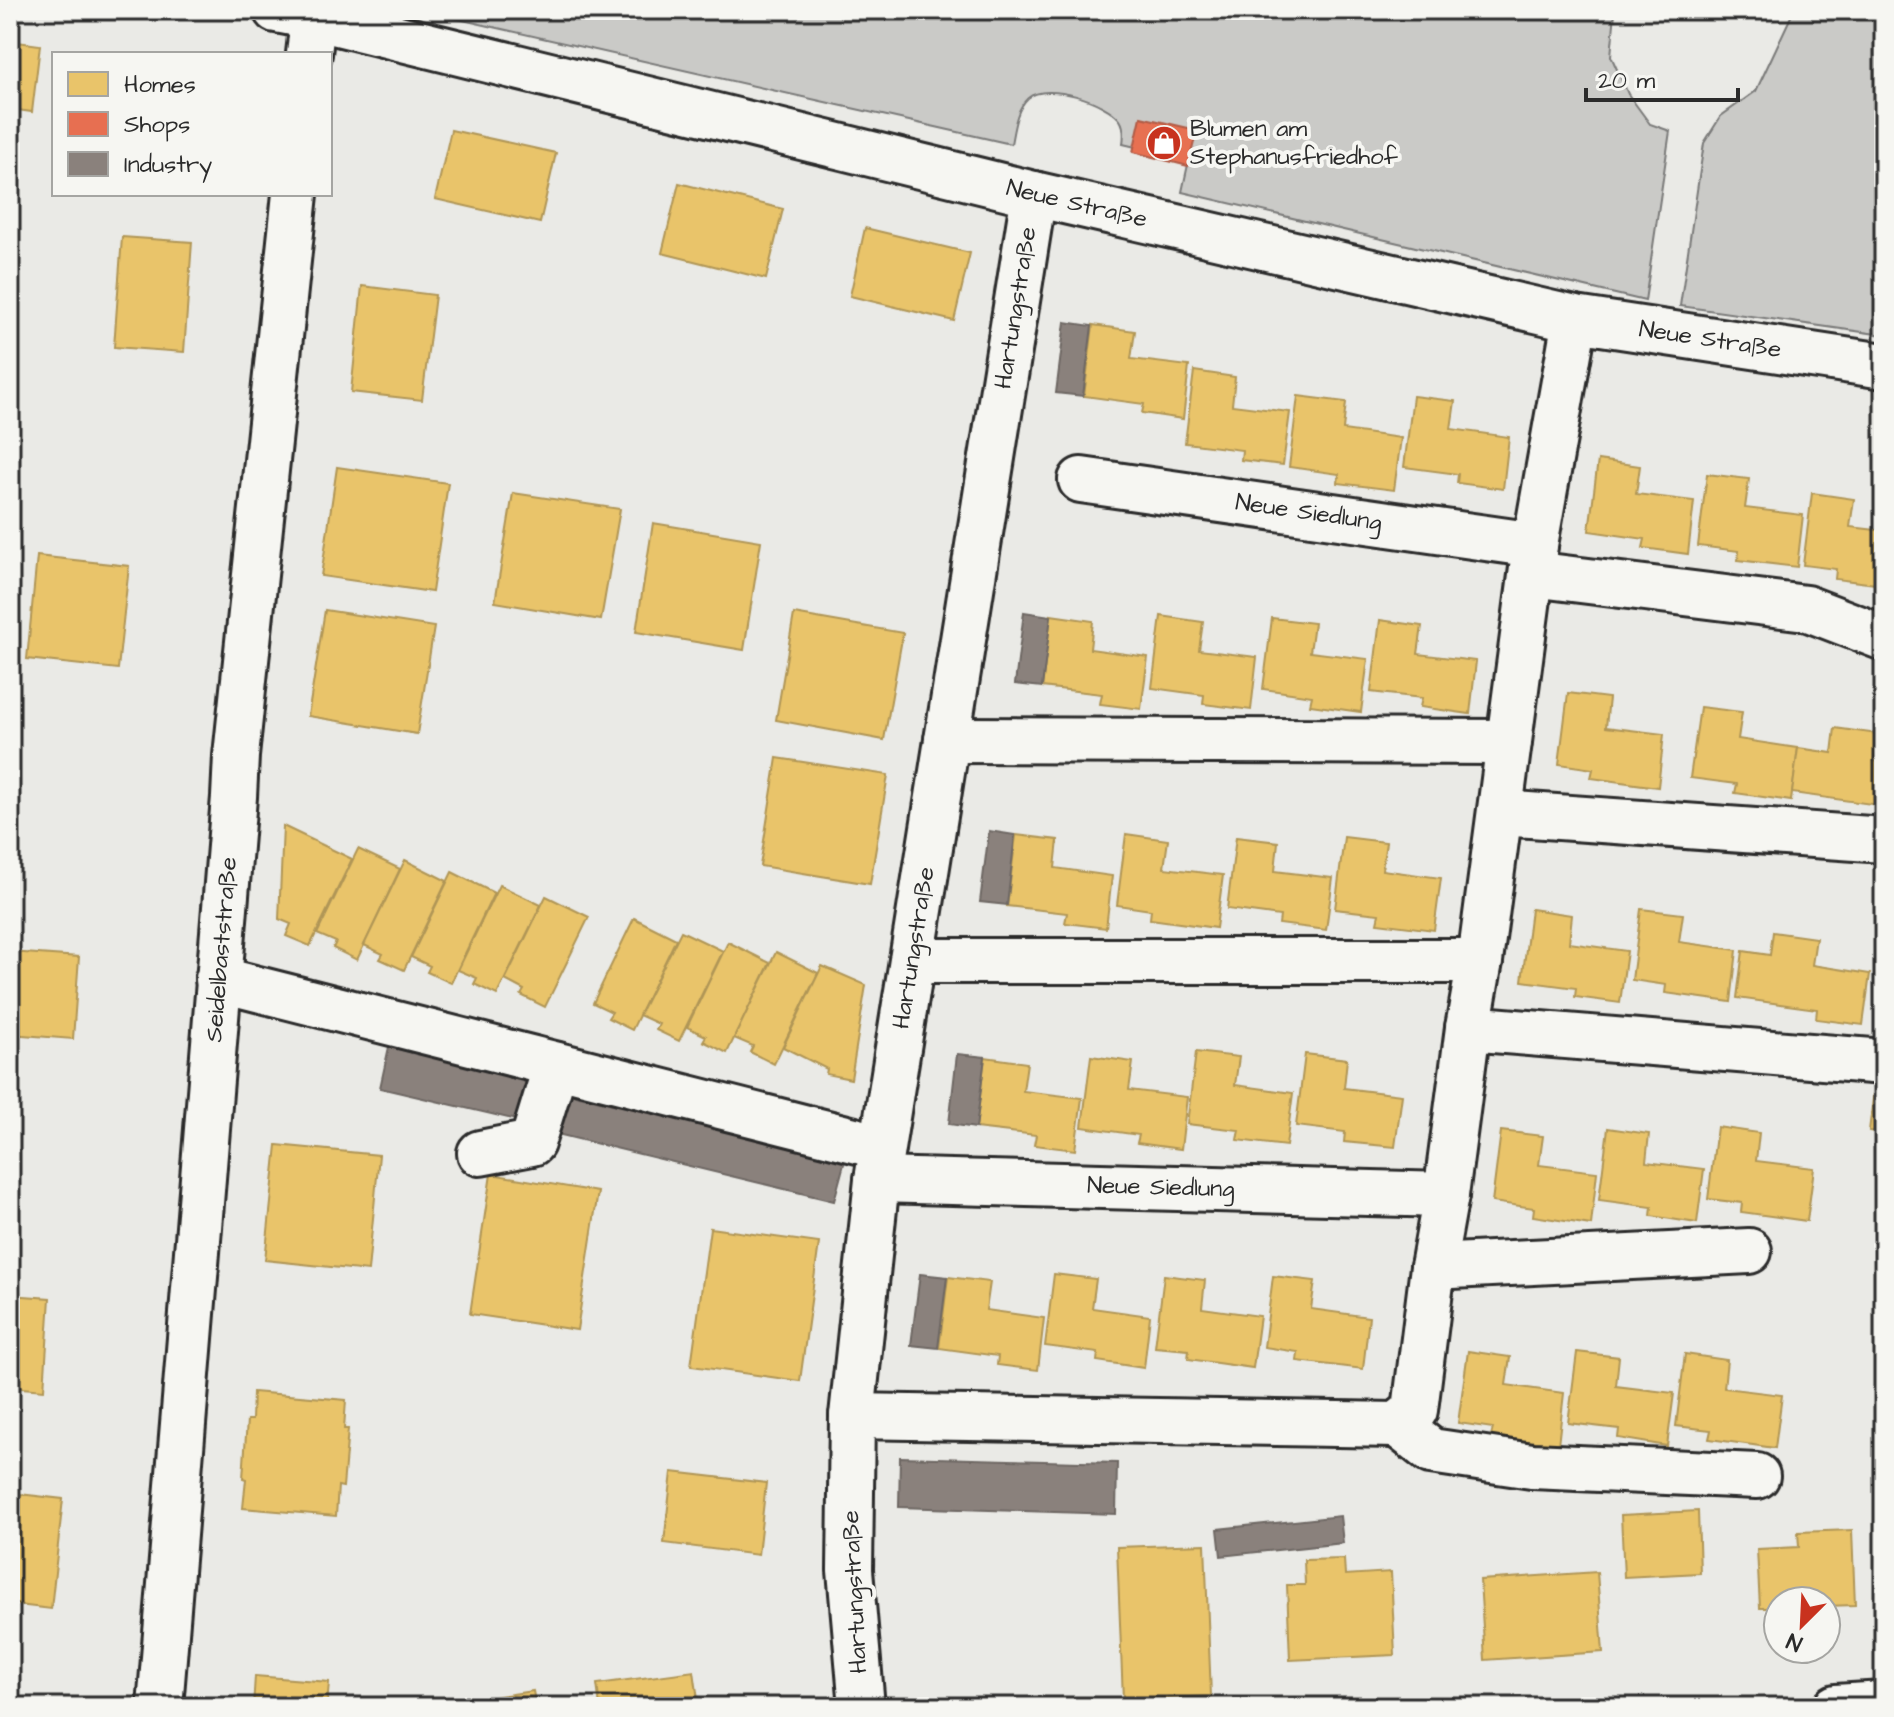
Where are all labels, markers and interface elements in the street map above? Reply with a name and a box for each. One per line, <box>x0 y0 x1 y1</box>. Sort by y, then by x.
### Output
legend <box>52 52 332 196</box>
scale bar <box>1586 52 1738 102</box>
text: 20 m <box>1598 64 1655 98</box>
text: Homes <box>124 68 196 102</box>
text: Shops <box>124 108 190 142</box>
place label: Blumen am Stephanusfriedhof <box>1190 112 1399 174</box>
shop icon: Blumen am Stephanusfriedhof <box>1145 124 1183 162</box>
text: Industry <box>124 148 212 183</box>
street label: Neue Straße <box>1003 171 1151 237</box>
street label: Hartungstraße <box>986 224 1046 391</box>
street label: Neue Straße <box>1637 312 1784 367</box>
street label: Neue Siedlung <box>1233 485 1384 541</box>
street label: Seidelbaststraße <box>197 855 246 1043</box>
street label: Hartungstraße <box>884 864 944 1031</box>
street label: Neue Siedlung <box>1087 1169 1235 1207</box>
street label: Hartungstraße <box>834 1509 877 1675</box>
north arrow <box>1762 1585 1842 1665</box>
text: N <box>1782 1625 1807 1659</box>

